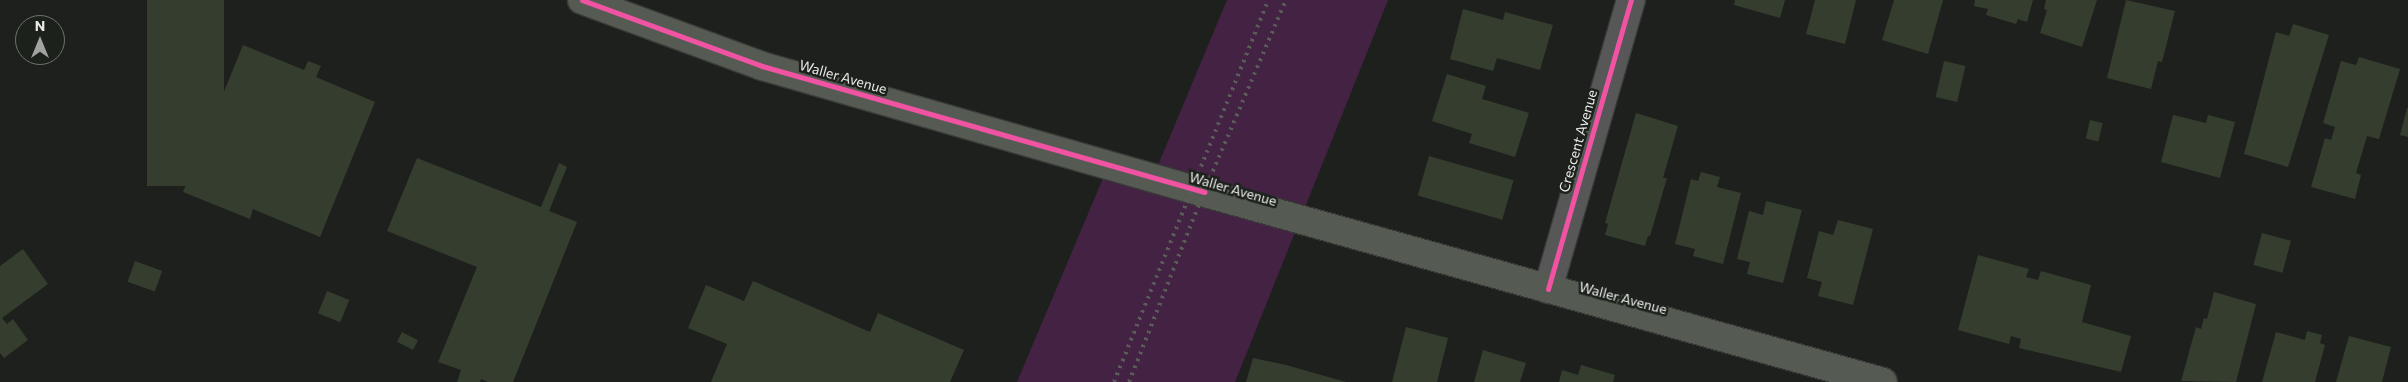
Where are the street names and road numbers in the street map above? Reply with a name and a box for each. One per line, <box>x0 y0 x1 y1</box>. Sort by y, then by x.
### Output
street label: Waller Avenue <box>797 56 889 98</box>
street label: Crescent Avenue <box>1555 88 1601 194</box>
street label: Waller Avenue <box>1187 168 1279 210</box>
street label: Waller Avenue <box>1577 278 1669 318</box>

